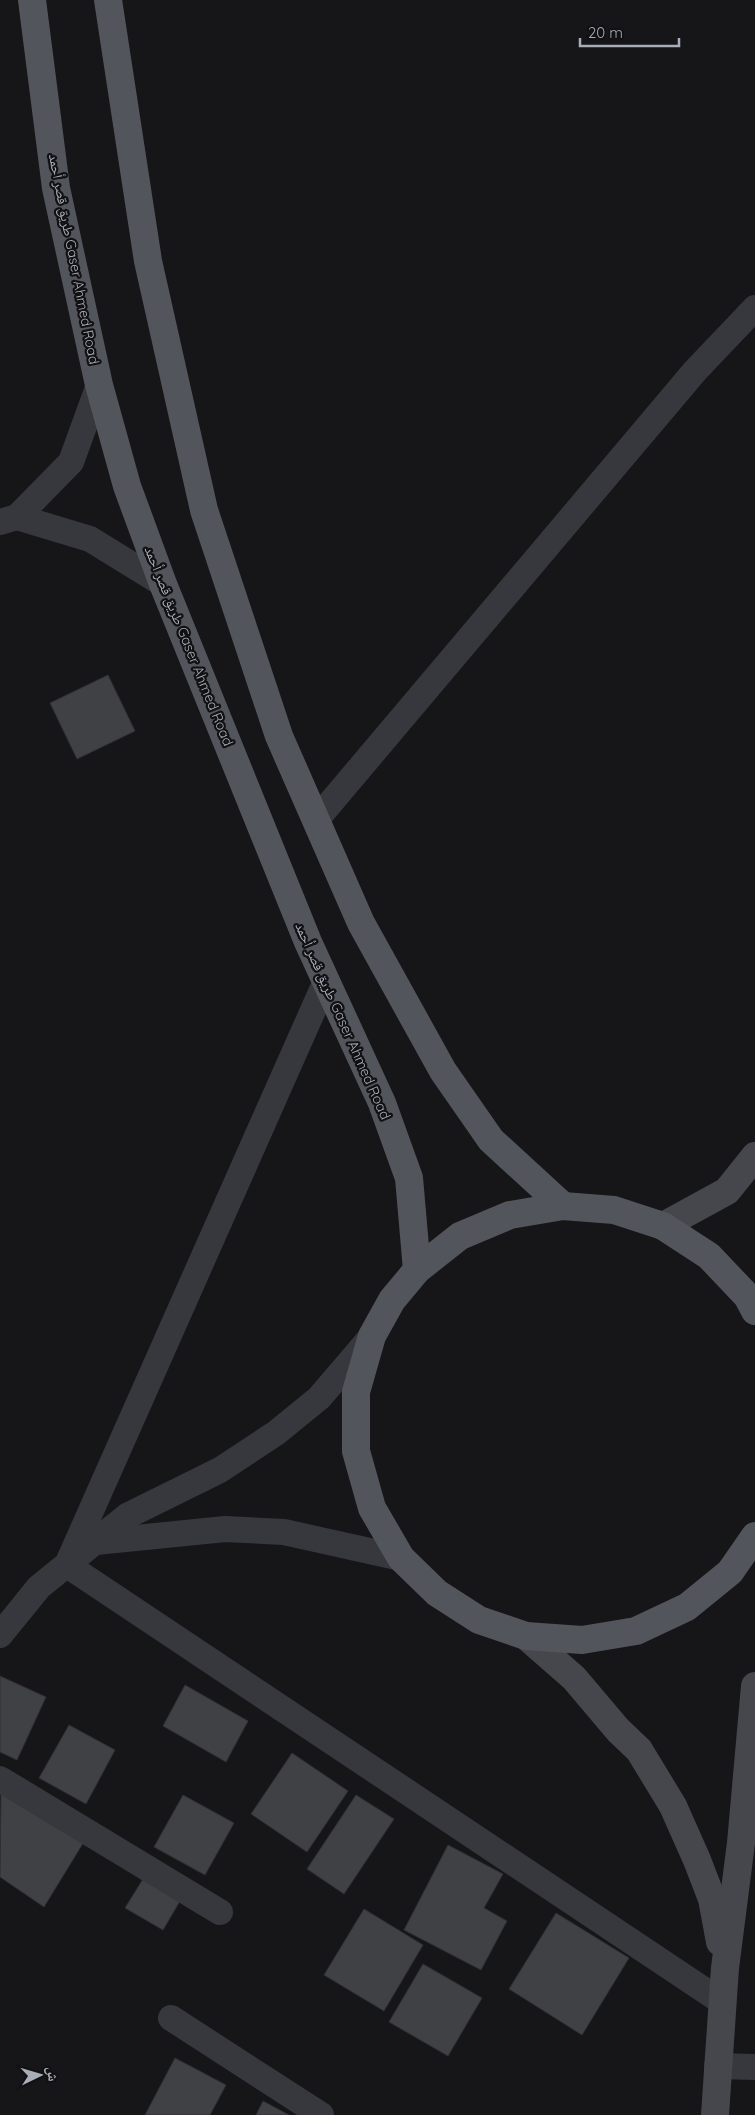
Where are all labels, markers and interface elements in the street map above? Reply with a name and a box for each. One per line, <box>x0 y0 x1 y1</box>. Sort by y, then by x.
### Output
scale bar <box>580 15 679 47</box>
text: 20 m <box>588 23 623 42</box>
street label: طريق قصر أحمد Gaser Ahmed Road <box>44 152 103 366</box>
street label: طريق قصر أحمد Gaser Ahmed Road <box>140 543 237 749</box>
street label: طريق قصر أحمد Gaser Ahmed Road <box>290 920 395 1123</box>
north arrow <box>15 2050 65 2100</box>
text: ش <box>43 2066 63 2082</box>

